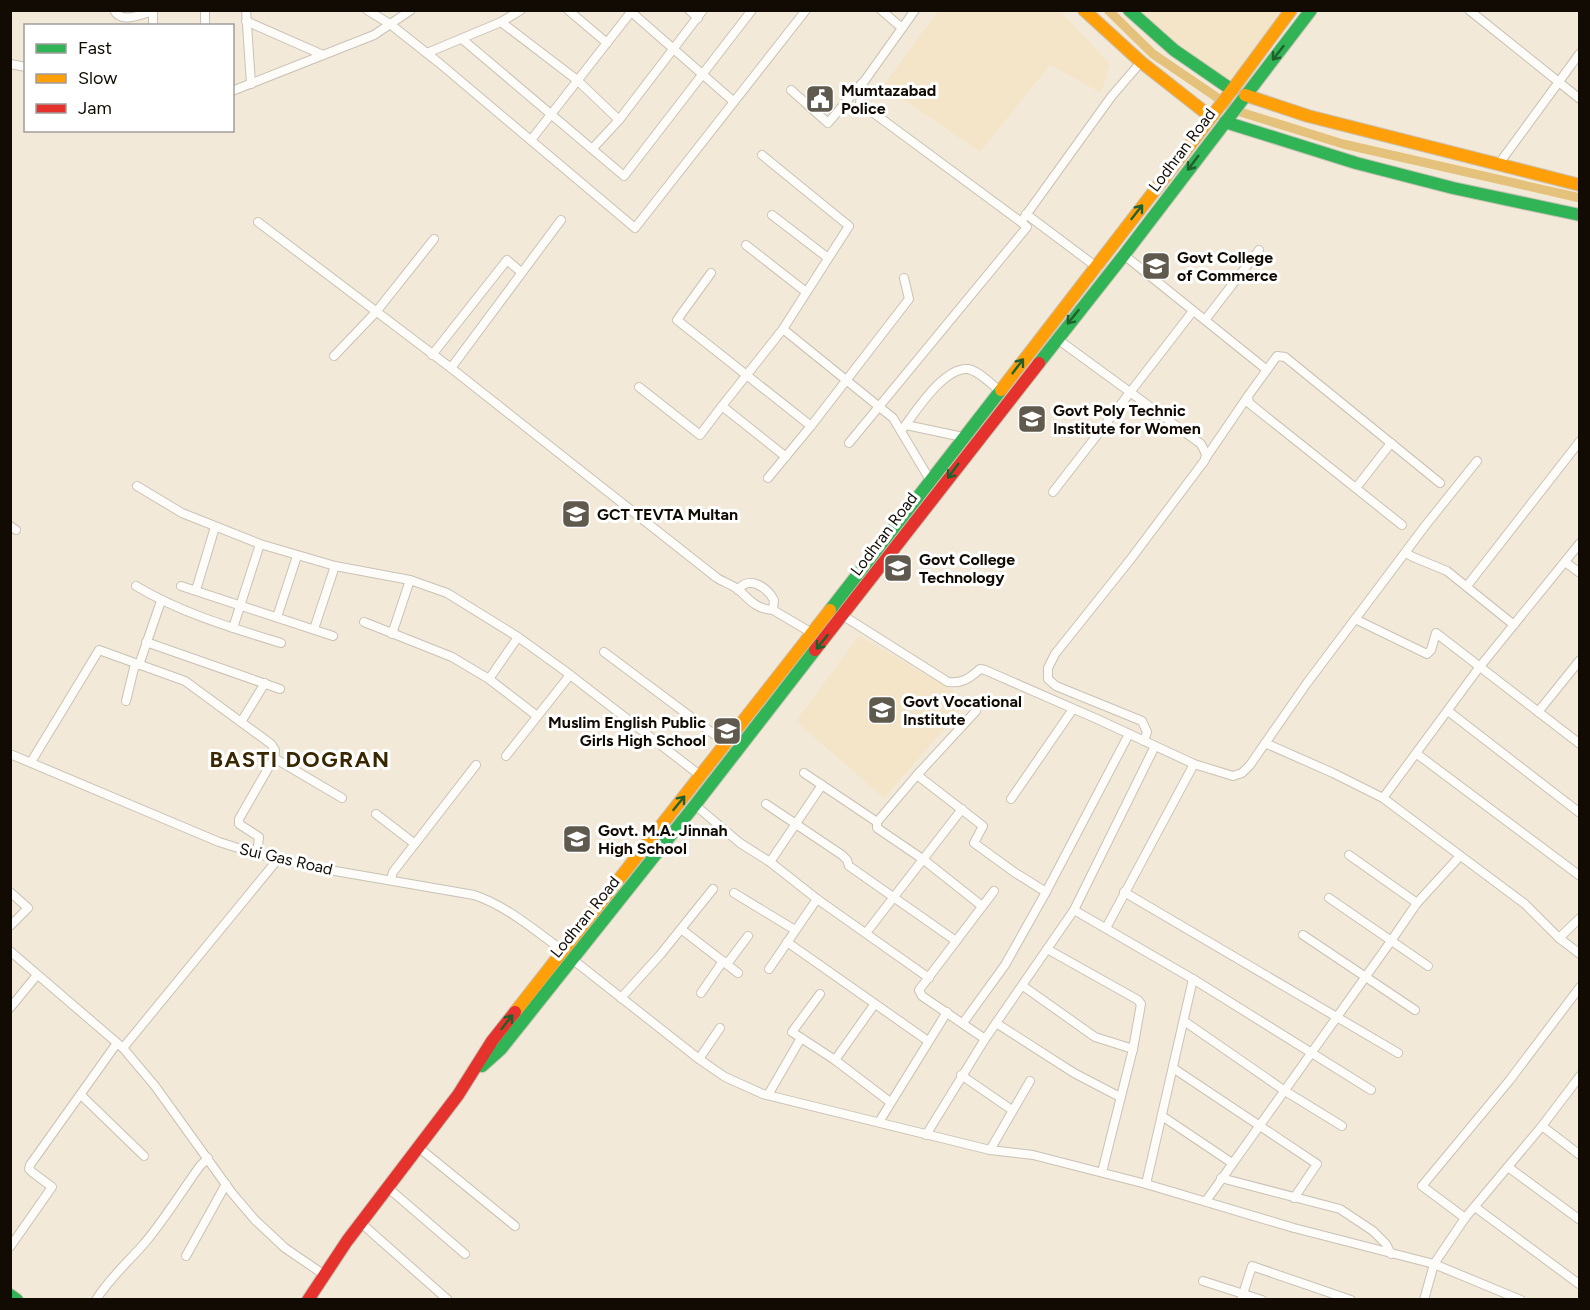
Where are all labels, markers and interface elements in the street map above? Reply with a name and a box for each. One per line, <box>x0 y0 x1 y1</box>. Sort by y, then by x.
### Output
legend <box>24 24 234 132</box>
text: Fast <box>78 37 112 59</box>
one-way arrow <box>1271 45 1284 61</box>
text: Slow <box>78 67 117 89</box>
place label: Mumtazabad Police <box>841 81 936 118</box>
public building icon: Mumtazabad Police <box>804 83 836 115</box>
text: Jam <box>78 97 112 119</box>
street label: Lodhran Road <box>1145 105 1219 195</box>
one-way arrow <box>1187 155 1200 171</box>
one-way arrow <box>1130 204 1143 220</box>
place label: Govt College of Commerce <box>1177 248 1278 285</box>
school or university icon: Govt College of Commerce <box>1140 250 1172 282</box>
one-way arrow <box>1067 309 1080 325</box>
one-way arrow <box>1011 359 1024 375</box>
place label: Govt Poly Technic Institute for Women <box>1053 401 1201 438</box>
school or university icon: Govt Poly Technic Institute for Women <box>1016 403 1048 435</box>
one-way arrow <box>947 462 960 478</box>
street label: Lodhran Road <box>847 489 921 579</box>
school or university icon: GCT TEVTA Multan <box>560 498 592 530</box>
place label: GCT TEVTA Multan <box>597 505 738 524</box>
place label: Govt College Technology <box>919 550 1015 587</box>
school or university icon: Govt College Technology <box>882 552 914 584</box>
one-way arrow <box>815 634 828 650</box>
place label: Govt Vocational Institute <box>903 692 1022 729</box>
school or university icon: Govt Vocational Institute <box>866 694 898 726</box>
place label: Muslim English Public Girls High School <box>548 713 706 750</box>
school or university icon: Muslim English Public Girls High School <box>711 715 743 747</box>
district label: BASTI DOGRAN <box>209 746 391 773</box>
one-way arrow <box>673 795 686 811</box>
place label: Govt. M.A. Jinnah High School <box>598 821 728 858</box>
school or university icon: Govt. M.A. Jinnah High School <box>561 823 593 855</box>
street label: Sui Gas Road <box>238 839 334 879</box>
street label: Lodhran Road <box>546 872 624 962</box>
one-way arrow <box>500 1014 513 1030</box>

